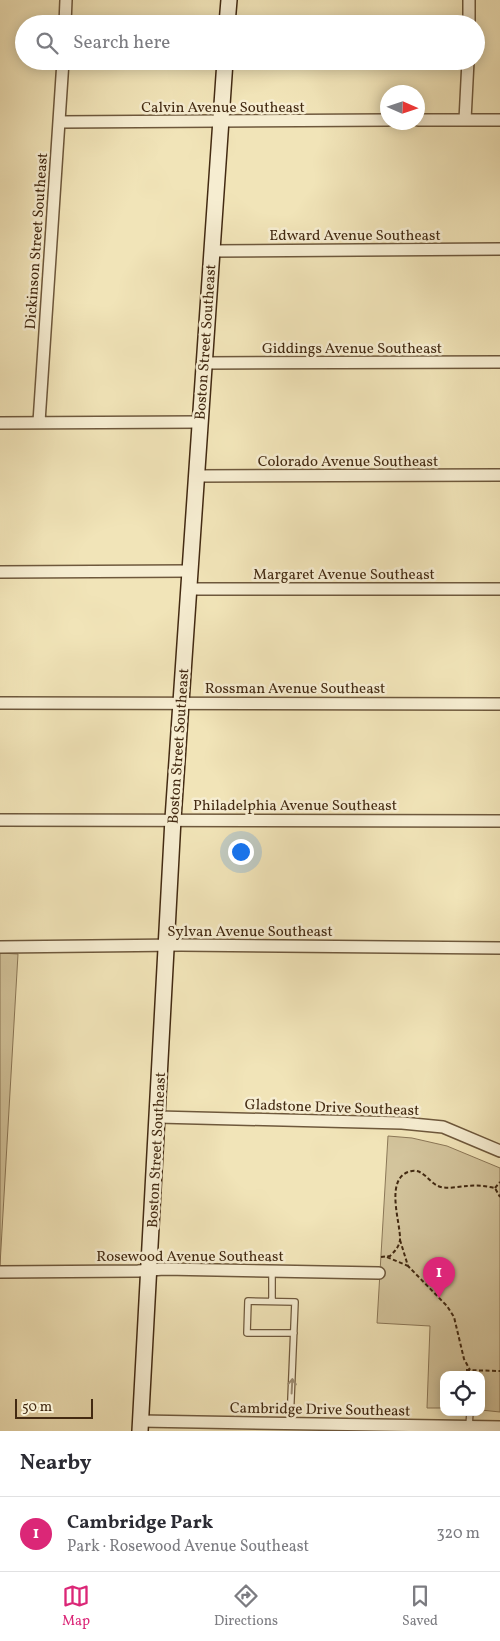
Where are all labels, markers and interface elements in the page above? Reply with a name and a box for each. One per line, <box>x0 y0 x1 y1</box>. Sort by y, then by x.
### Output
search box <box>15 15 485 70</box>
icon: search <box>33 29 61 57</box>
text: Search here <box>73 30 170 56</box>
north arrow <box>380 85 425 130</box>
street label: Calvin Avenue Southeast <box>141 98 305 119</box>
street label: Dickinson Street Southeast <box>21 152 54 330</box>
street label: Edward Avenue Southeast <box>269 226 441 247</box>
street label: Boston Street Southeast <box>191 263 222 421</box>
street label: Giddings Avenue Southeast <box>262 339 442 360</box>
street label: Colorado Avenue Southeast <box>258 452 438 473</box>
street label: Margaret Avenue Southeast <box>253 565 435 586</box>
street label: Boston Street Southeast <box>164 667 195 825</box>
street label: Rossman Avenue Southeast <box>205 679 385 700</box>
street label: Philadelphia Avenue Southeast <box>193 796 397 817</box>
your location <box>228 839 254 865</box>
street label: Sylvan Avenue Southeast <box>167 922 333 943</box>
street label: Boston Street Southeast <box>143 1071 172 1229</box>
street label: Gladstone Drive Southeast <box>244 1095 420 1122</box>
street label: Rosewood Avenue Southeast <box>96 1247 284 1268</box>
pin: 1 <box>423 1257 455 1298</box>
map controls <box>440 1371 485 1416</box>
button: locate <box>440 1371 485 1416</box>
one-way arrow <box>287 1378 296 1394</box>
scale bar <box>15 1396 92 1419</box>
text: 50 m <box>22 1398 52 1417</box>
street label: Cambridge Drive Southeast <box>229 1398 410 1423</box>
text: Nearby <box>20 1449 91 1478</box>
text: Cambridge Park <box>67 1510 213 1536</box>
text: 1 <box>33 1523 39 1545</box>
text: 320 m <box>436 1523 480 1545</box>
text: Park · Rosewood Avenue Southeast <box>67 1536 309 1558</box>
tab: Map <box>62 1582 90 1631</box>
tab: Directions <box>214 1582 278 1631</box>
tab: Saved <box>402 1582 438 1631</box>

